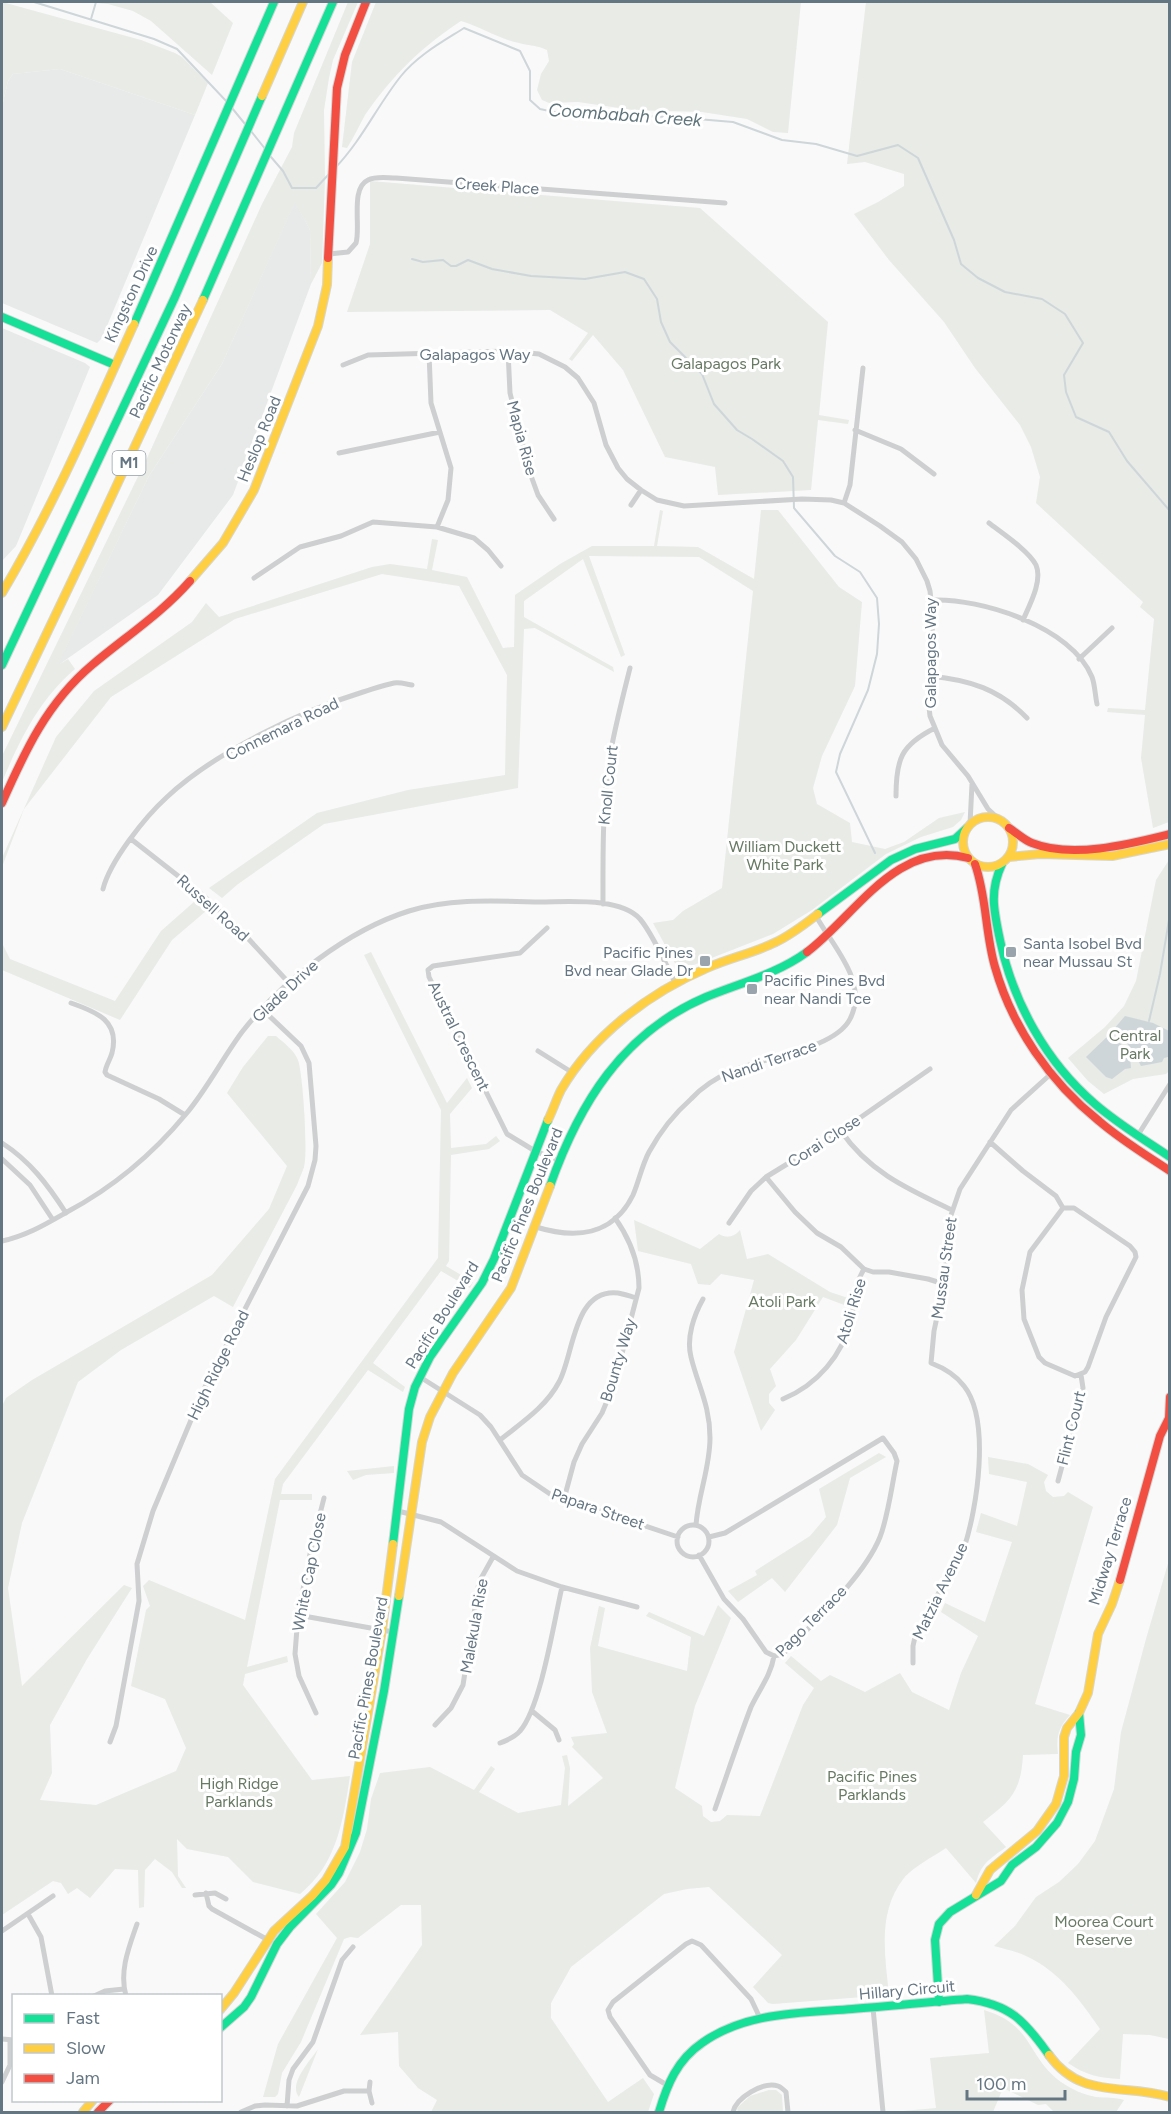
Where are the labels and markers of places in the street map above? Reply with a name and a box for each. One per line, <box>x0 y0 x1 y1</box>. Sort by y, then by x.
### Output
place label: Santa Isobel Bvd near Mussau St <box>1023 934 1142 971</box>
place label: Pacific Pines Bvd near Glade Dr <box>564 943 694 980</box>
marker: Santa Isobel Bvd near Mussau St <box>1004 945 1018 959</box>
marker: Pacific Pines Bvd near Glade Dr <box>698 954 712 968</box>
place label: Pacific Pines Bvd near Nandi Tce <box>764 971 885 1008</box>
marker: Pacific Pines Bvd near Nandi Tce <box>745 982 759 996</box>

